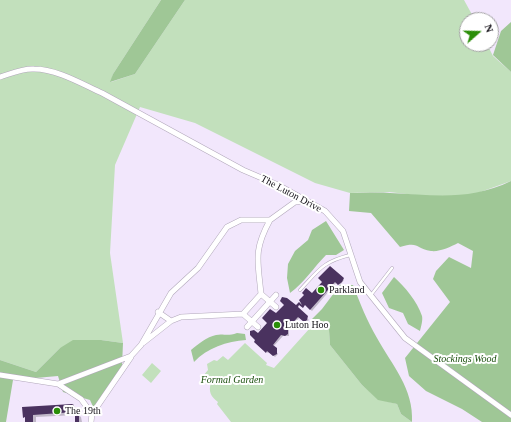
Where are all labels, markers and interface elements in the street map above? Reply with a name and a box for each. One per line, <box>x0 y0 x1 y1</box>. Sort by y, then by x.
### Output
north arrow <box>459 12 499 52</box>
text: N <box>482 22 496 34</box>
street label: The Luton Drive <box>259 173 323 215</box>
place label: Parkland <box>329 284 365 296</box>
marker: Parkland <box>316 285 326 295</box>
place label: Luton Hoo <box>285 319 329 331</box>
marker: Luton Hoo <box>272 320 282 330</box>
park label: Stockings Wood <box>433 353 497 365</box>
park label: Formal Garden <box>201 374 263 386</box>
place label: The 19th <box>65 405 101 417</box>
marker: The 19th <box>52 406 62 416</box>

